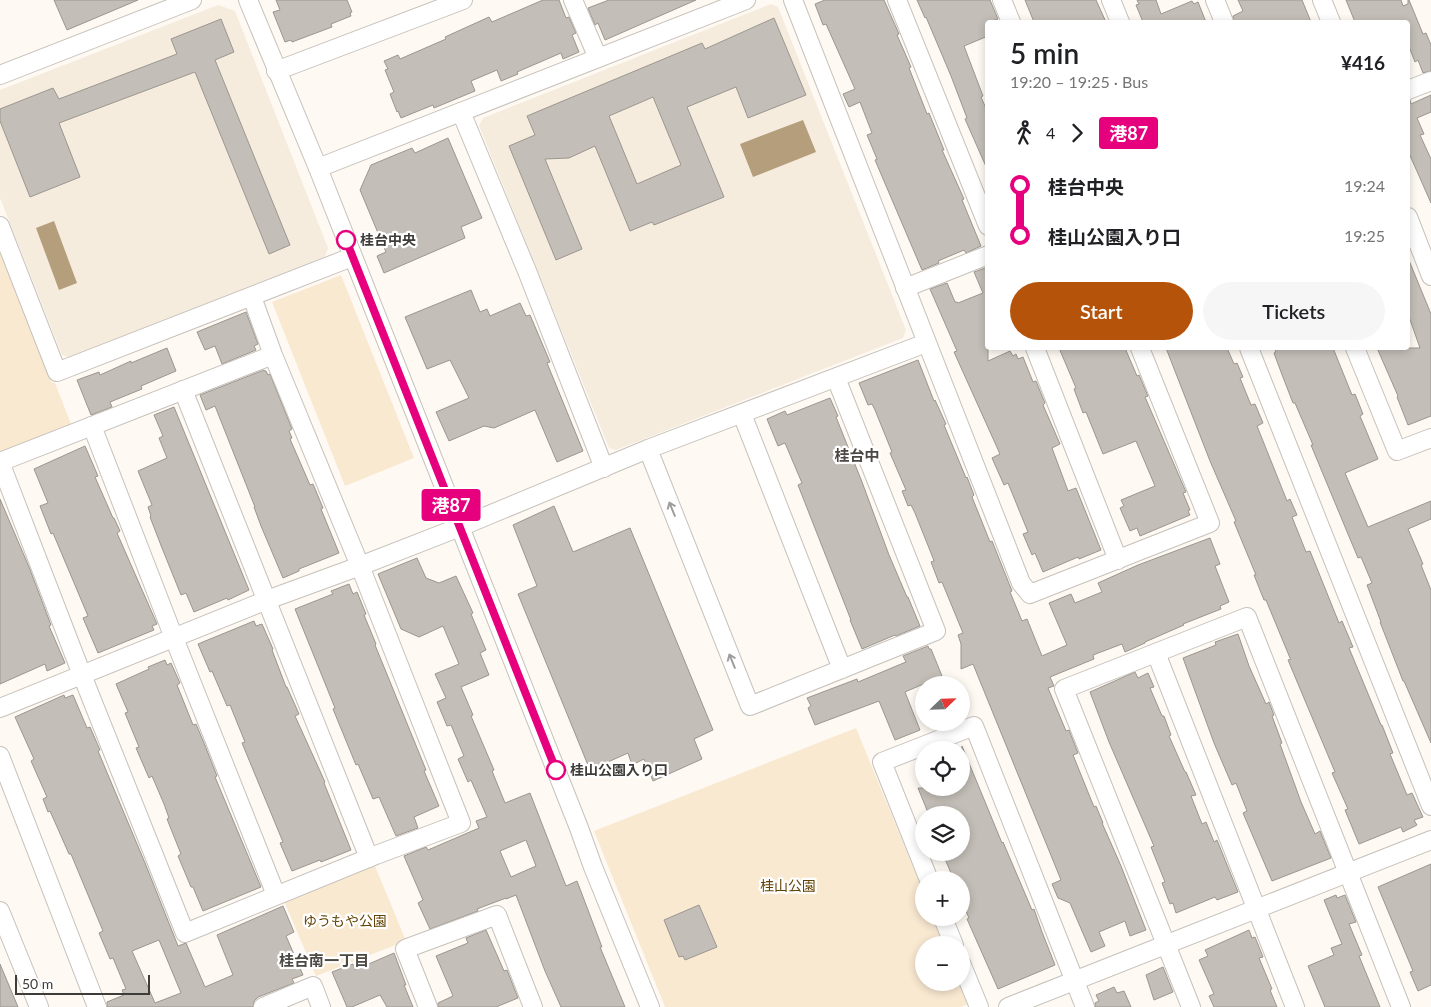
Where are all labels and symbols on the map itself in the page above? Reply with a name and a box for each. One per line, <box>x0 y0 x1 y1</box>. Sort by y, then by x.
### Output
marker: 桂台中央 <box>336 230 356 250</box>
place label: 桂台中央 <box>360 231 416 248</box>
district label: 桂台中 <box>834 446 880 464</box>
line badge: 港87 <box>422 489 480 521</box>
one-way arrow <box>667 502 676 518</box>
one-way arrow <box>727 653 736 669</box>
north arrow <box>915 676 970 731</box>
marker: 桂山公園入り口 <box>546 760 566 780</box>
place label: 桂山公園入り口 <box>570 761 668 778</box>
park label: 桂山公園 <box>760 877 816 894</box>
park label: ゆうもや公園 <box>303 912 387 929</box>
district label: 桂台南一丁目 <box>279 951 369 969</box>
scale bar <box>15 972 150 995</box>

